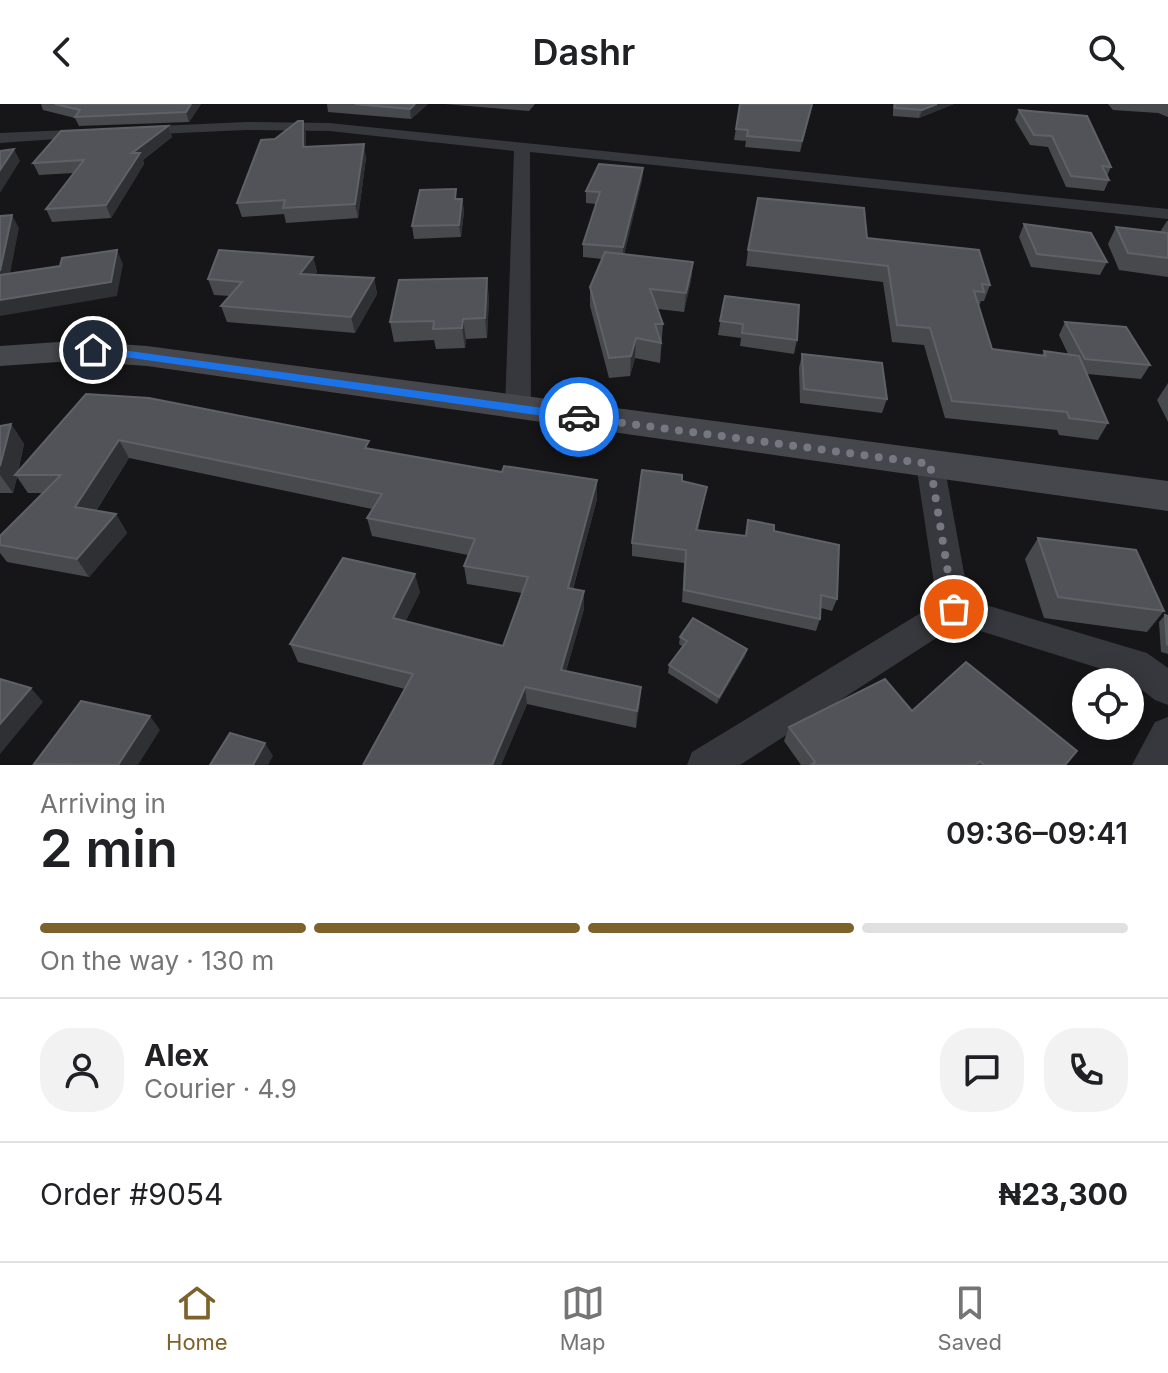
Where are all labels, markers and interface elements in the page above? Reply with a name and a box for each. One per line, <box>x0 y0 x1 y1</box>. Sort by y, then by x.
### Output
icon: back <box>40 30 84 74</box>
text: Dashr <box>533 30 635 74</box>
icon: search <box>1084 30 1128 74</box>
pin <box>59 316 127 384</box>
icon: home <box>71 328 115 372</box>
courier <box>539 377 619 457</box>
icon: car <box>557 395 601 439</box>
pin <box>920 575 988 643</box>
icon: bag <box>932 587 976 631</box>
map controls <box>1072 668 1144 740</box>
button: locate <box>1072 668 1144 740</box>
text: Arriving in <box>40 788 166 819</box>
text: 09:36–09:41 <box>946 815 1128 851</box>
text: 2 min <box>40 817 178 880</box>
text: On the way · 130 m <box>40 945 274 976</box>
button: person <box>40 1028 124 1112</box>
button: chat <box>940 1028 1024 1112</box>
button: phone <box>1044 1028 1128 1112</box>
text: Alex <box>144 1037 209 1073</box>
text: Courier · 4.9 <box>144 1073 297 1104</box>
text: Order #9054 <box>40 1176 223 1212</box>
text: ₦23,300 <box>998 1176 1128 1212</box>
tab: Home <box>166 1281 228 1355</box>
tab: Map <box>560 1281 605 1355</box>
tab: Saved <box>938 1281 1002 1355</box>

